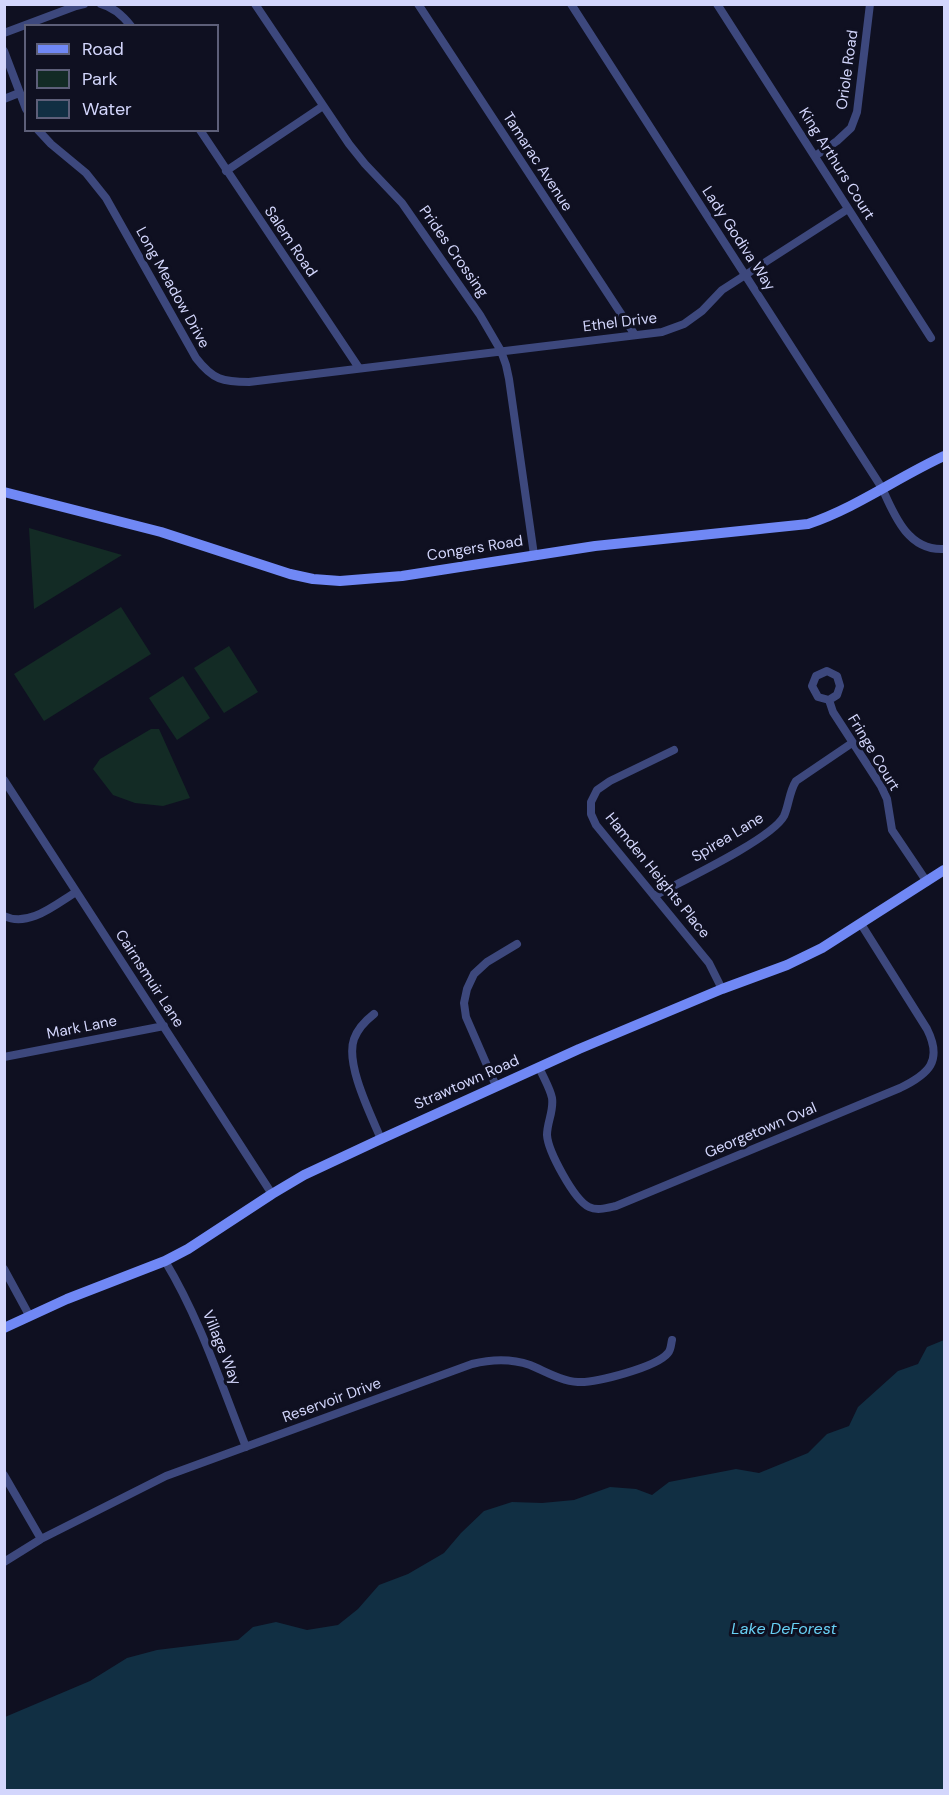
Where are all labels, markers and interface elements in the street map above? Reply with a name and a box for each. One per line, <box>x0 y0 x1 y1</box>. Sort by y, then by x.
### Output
legend <box>24 24 219 132</box>
street label: Oriole Road <box>833 29 863 111</box>
text: Road <box>82 37 124 61</box>
text: Park <box>82 67 118 91</box>
text: Water <box>82 97 132 121</box>
street label: King Arthurs Court <box>794 105 878 223</box>
street label: Tamarac Avenue <box>498 109 576 215</box>
street label: Lady Godiva Way <box>698 183 778 295</box>
street label: Salem Road <box>260 203 320 281</box>
street label: Prides Crossing <box>415 203 491 301</box>
street label: Long Meadow Drive <box>131 224 213 352</box>
street label: Ethel Drive <box>582 310 658 336</box>
street label: Congers Road <box>426 533 524 565</box>
street label: Fringe Court <box>843 711 903 795</box>
street label: Spirea Lane <box>689 809 767 867</box>
street label: Hamden Heights Place <box>601 810 713 942</box>
street label: Cairnsmuir Lane <box>111 927 187 1031</box>
street label: Mark Lane <box>45 1012 119 1044</box>
street label: Strawtown Road <box>412 1052 522 1114</box>
street label: Georgetown Oval <box>703 1099 819 1163</box>
street label: Village Way <box>198 1308 244 1388</box>
street label: Reservoir Drive <box>280 1375 384 1427</box>
water label: Lake DeForest <box>731 1620 837 1640</box>

